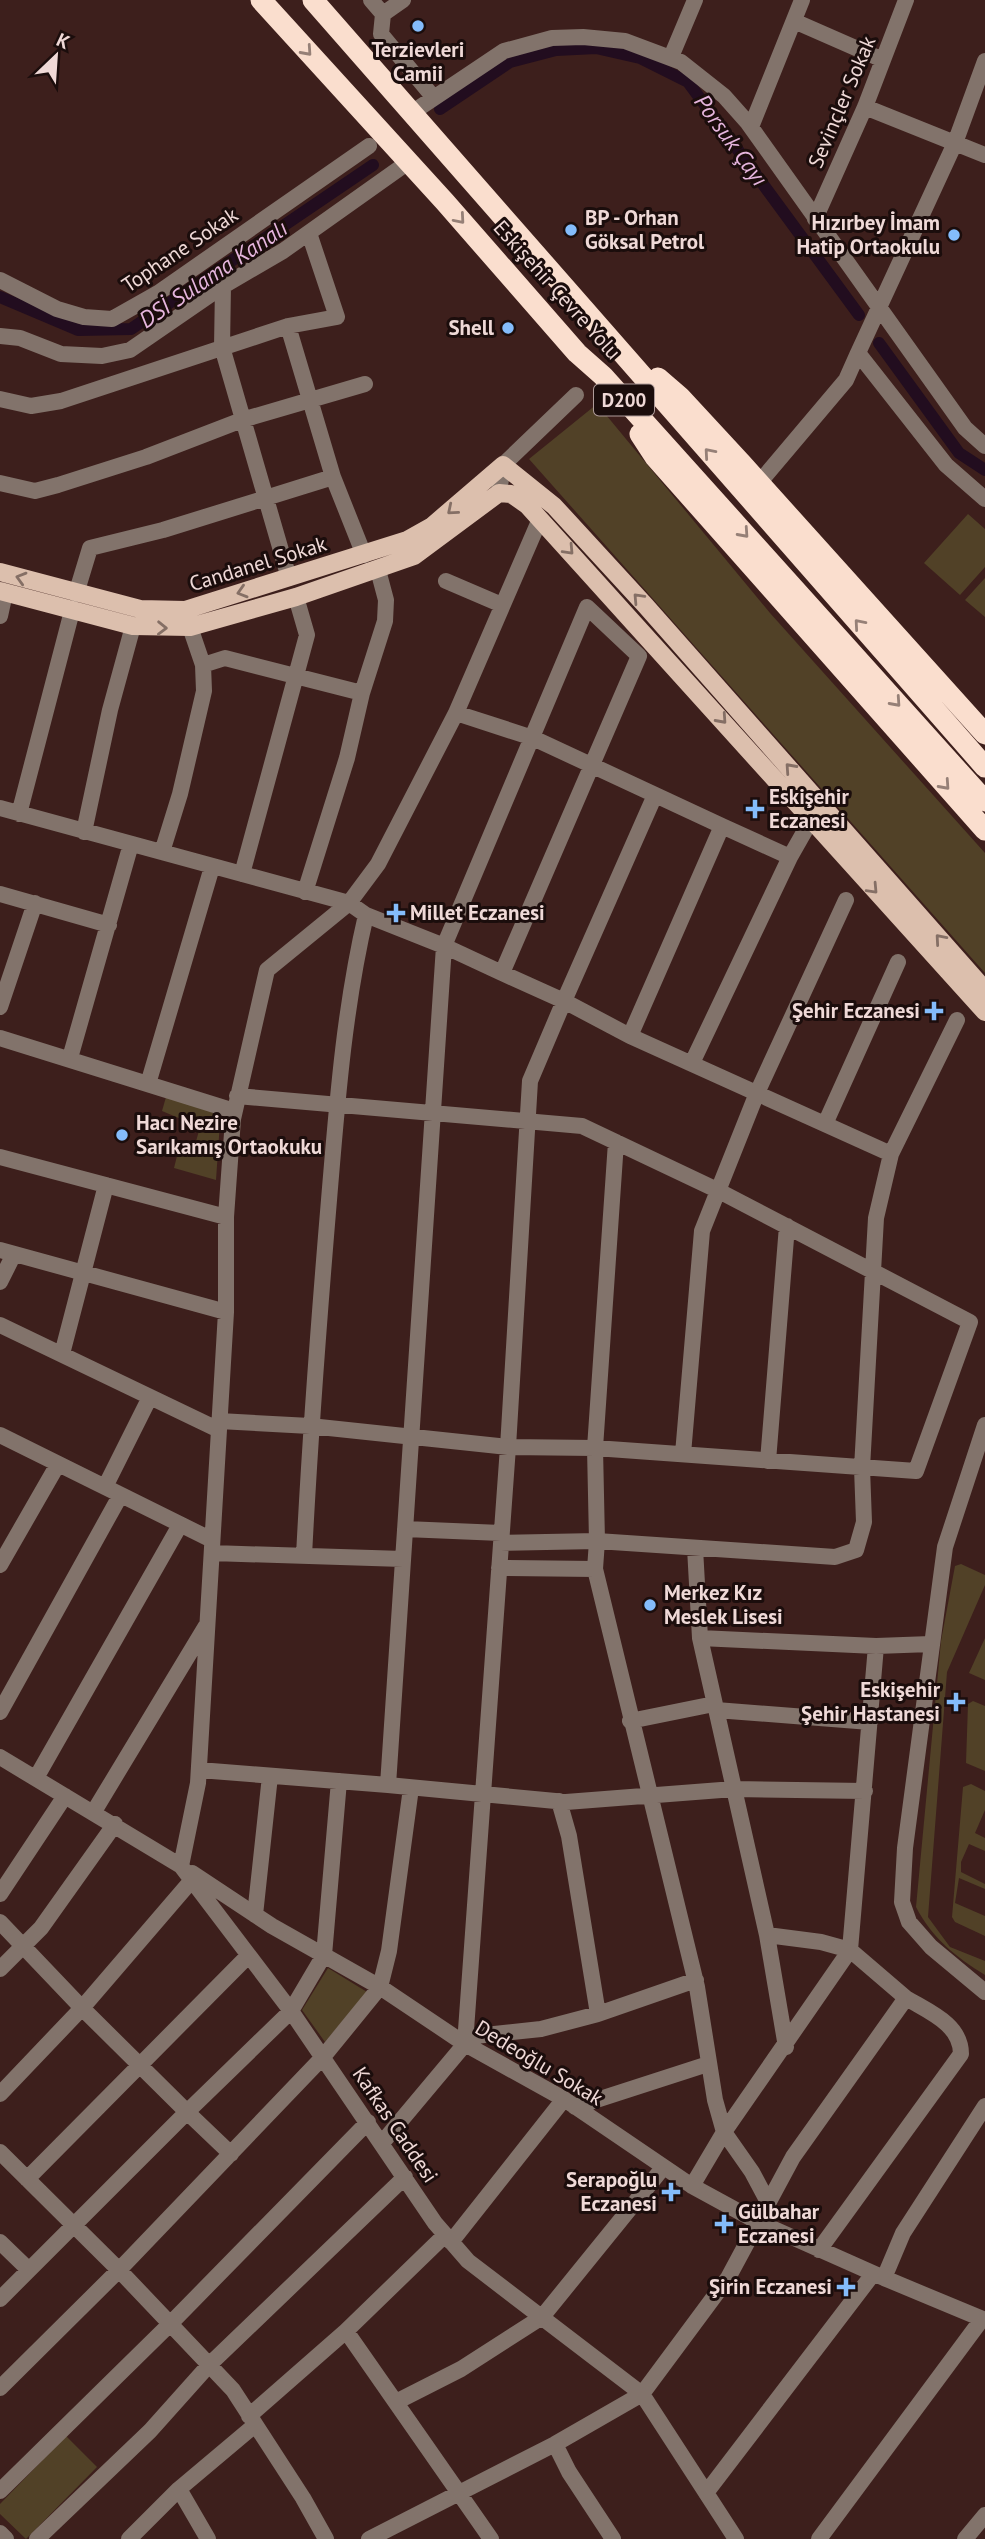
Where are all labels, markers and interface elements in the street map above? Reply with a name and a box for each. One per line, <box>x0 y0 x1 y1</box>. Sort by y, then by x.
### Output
marker: Terzievleri Camii <box>410 18 426 34</box>
north arrow <box>21 21 91 91</box>
text: K <box>53 27 74 54</box>
street label: Sevinçler Sokak <box>802 32 881 172</box>
place label: Terzievleri Camii <box>372 36 464 87</box>
one-way arrow <box>299 43 311 56</box>
water label: Porsuk Çayı <box>688 88 775 191</box>
street label: Tophane Sokak <box>117 201 243 298</box>
place label: BP - Orhan Göksal Petrol <box>585 204 705 255</box>
place label: Hızırbey İmam Hatip Ortaokulu <box>796 209 940 260</box>
one-way arrow <box>452 211 464 224</box>
water label: DSİ Sulama Kanalı <box>133 213 293 334</box>
street label: Eskişehir Çevre Yolu <box>488 214 627 365</box>
marker: BP - Orhan Göksal Petrol <box>563 222 579 238</box>
marker: Hızırbey İmam Hatip Ortaokulu <box>946 227 962 243</box>
place label: Shell <box>448 314 495 341</box>
marker: Shell <box>500 320 516 336</box>
road number: D200 <box>594 384 654 416</box>
one-way arrow <box>705 448 717 461</box>
one-way arrow <box>447 502 460 514</box>
one-way arrow <box>736 525 748 538</box>
street label: Candanel Sokak <box>186 530 330 597</box>
one-way arrow <box>561 542 573 555</box>
one-way arrow <box>15 572 27 587</box>
one-way arrow <box>236 584 249 598</box>
one-way arrow <box>634 593 647 606</box>
one-way arrow <box>855 619 867 632</box>
one-way arrow <box>157 620 167 636</box>
one-way arrow <box>888 694 900 707</box>
one-way arrow <box>714 710 726 723</box>
one-way arrow <box>786 763 798 776</box>
one-way arrow <box>937 776 949 789</box>
place label: Eskişehir Eczanesi <box>769 783 849 834</box>
marker: Eskişehir Eczanesi <box>747 801 763 817</box>
one-way arrow <box>864 881 877 894</box>
place label: Millet Eczanesi <box>410 899 545 926</box>
marker: Millet Eczanesi <box>388 905 404 921</box>
one-way arrow <box>936 934 948 947</box>
place label: Şehir Eczanesi <box>792 997 920 1024</box>
marker: Şehir Eczanesi <box>926 1003 942 1019</box>
place label: Hacı Nezire Sarıkamış Ortaokuku <box>136 1109 322 1160</box>
marker: Hacı Nezire Sarıkamış Ortaokuku <box>114 1127 130 1143</box>
place label: Merkez Kız Meslek Lisesi <box>664 1579 783 1630</box>
marker: Merkez Kız Meslek Lisesi <box>642 1597 658 1613</box>
place label: Eskişehir Şehir Hastanesi <box>801 1676 941 1727</box>
marker: Eskişehir Şehir Hastanesi <box>946 1692 966 1712</box>
street label: Dedeoğlu Sokak <box>470 2014 608 2111</box>
street label: Kafkas Caddesi <box>347 2062 444 2188</box>
place label: Serapoğlu Eczanesi <box>566 2166 657 2217</box>
marker: Serapoğlu Eczanesi <box>663 2184 679 2200</box>
place label: Gülbahar Eczanesi <box>738 2198 820 2249</box>
marker: Gülbahar Eczanesi <box>716 2216 732 2232</box>
place label: Şirin Eczanesi <box>709 2273 832 2300</box>
marker: Şirin Eczanesi <box>838 2279 854 2295</box>

